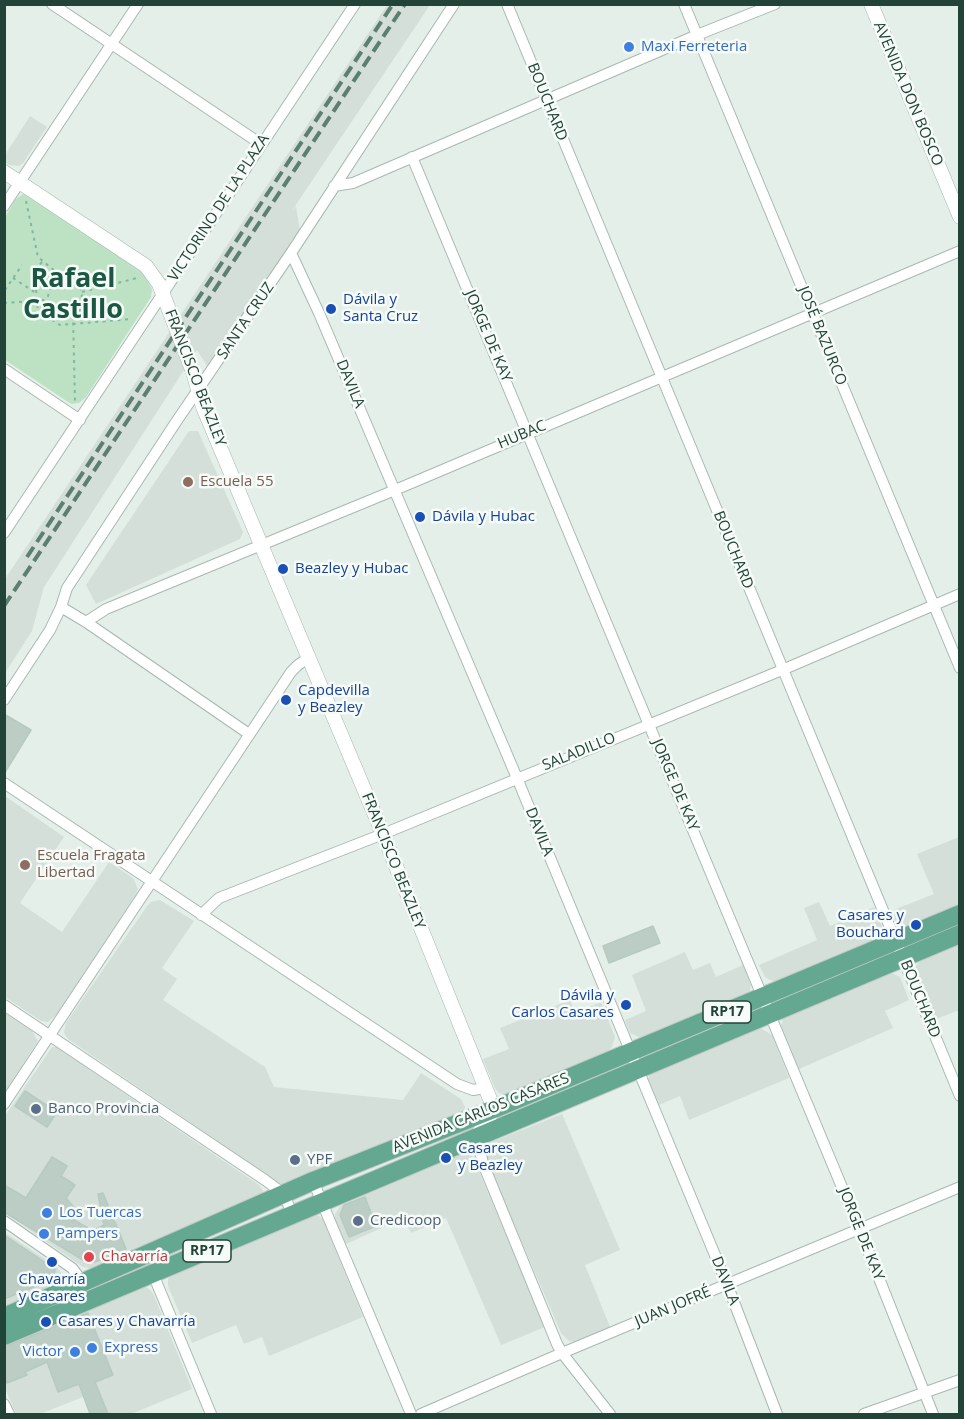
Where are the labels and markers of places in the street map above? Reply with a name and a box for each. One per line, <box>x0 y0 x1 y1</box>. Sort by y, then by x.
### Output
place label: Maxi Ferreteria <box>641 38 747 56</box>
marker: Maxi Ferreteria <box>622 40 636 54</box>
place label: Dávila y Santa Cruz <box>343 291 418 326</box>
marker: Dávila y Santa Cruz <box>324 302 338 316</box>
place label: Escuela 55 <box>200 473 273 491</box>
marker: Escuela 55 <box>181 475 195 489</box>
place label: Dávila y Hubac <box>432 508 535 526</box>
marker: Dávila y Hubac <box>413 510 427 524</box>
place label: Beazley y Hubac <box>295 560 408 578</box>
marker: Beazley y Hubac <box>276 562 290 576</box>
place label: Capdevilla y Beazley <box>298 682 370 717</box>
marker: Capdevilla y Beazley <box>279 693 293 707</box>
place label: Escuela Fragata Libertad <box>37 847 146 882</box>
marker: Escuela Fragata Libertad <box>18 858 32 872</box>
place label: Casares y Bouchard <box>836 907 904 942</box>
marker: Casares y Bouchard <box>909 918 923 932</box>
place label: Dávila y Carlos Casares <box>511 987 614 1022</box>
marker: Dávila y Carlos Casares <box>619 998 633 1012</box>
place label: Banco Provincia <box>48 1100 159 1118</box>
marker: Banco Provincia <box>29 1102 43 1116</box>
place label: Casares y Beazley <box>458 1140 523 1175</box>
place label: YPF <box>307 1151 332 1169</box>
marker: Casares y Beazley <box>439 1151 453 1165</box>
marker: YPF <box>288 1153 302 1167</box>
place label: Los Tuercas <box>59 1204 142 1222</box>
marker: Los Tuercas <box>40 1206 54 1220</box>
place label: Credicoop <box>370 1212 441 1230</box>
marker: Credicoop <box>351 1214 365 1228</box>
place label: Pampers <box>56 1225 118 1243</box>
marker: Pampers <box>37 1227 51 1241</box>
place label: Chavarría <box>101 1248 168 1266</box>
marker: Chavarría <box>82 1250 96 1264</box>
marker: Chavarría y Casares <box>45 1255 59 1269</box>
place label: Chavarría y Casares <box>18 1271 86 1306</box>
place label: Casares y Chavarría <box>58 1313 195 1331</box>
marker: Casares y Chavarría <box>39 1315 53 1329</box>
place label: Express <box>104 1339 158 1357</box>
marker: Express <box>85 1341 99 1355</box>
place label: Victor <box>23 1343 63 1361</box>
marker: Victor <box>68 1345 82 1359</box>

